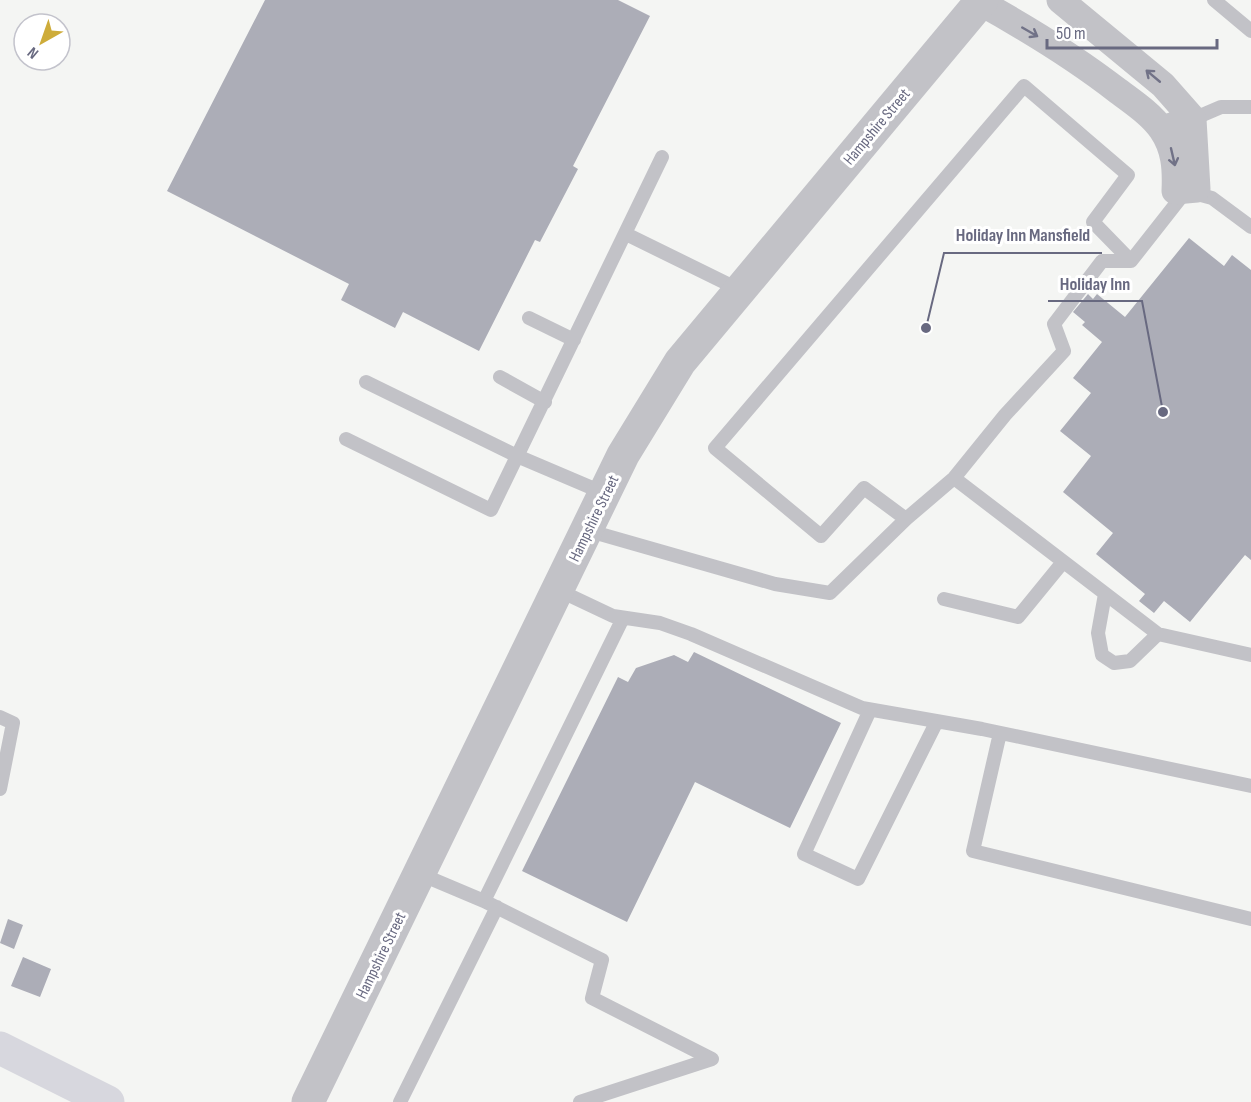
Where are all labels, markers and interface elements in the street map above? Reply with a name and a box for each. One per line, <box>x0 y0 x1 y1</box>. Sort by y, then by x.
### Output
north arrow <box>12 12 72 72</box>
scale bar <box>1047 12 1216 50</box>
text: 50 m <box>1056 23 1086 44</box>
one-way arrow <box>1022 26 1039 38</box>
text: N <box>24 42 43 62</box>
one-way arrow <box>1145 70 1161 83</box>
street label: Hampshire Street <box>840 85 915 169</box>
one-way arrow <box>1168 148 1180 167</box>
callout: Holiday Inn Mansfield <box>944 217 1102 253</box>
text: Holiday Inn Mansfield <box>956 225 1090 246</box>
callout: Holiday Inn <box>1048 265 1142 301</box>
text: Holiday Inn <box>1060 274 1130 295</box>
street label: Hampshire Street <box>565 472 624 565</box>
street label: Hampshire Street <box>352 909 411 1002</box>

